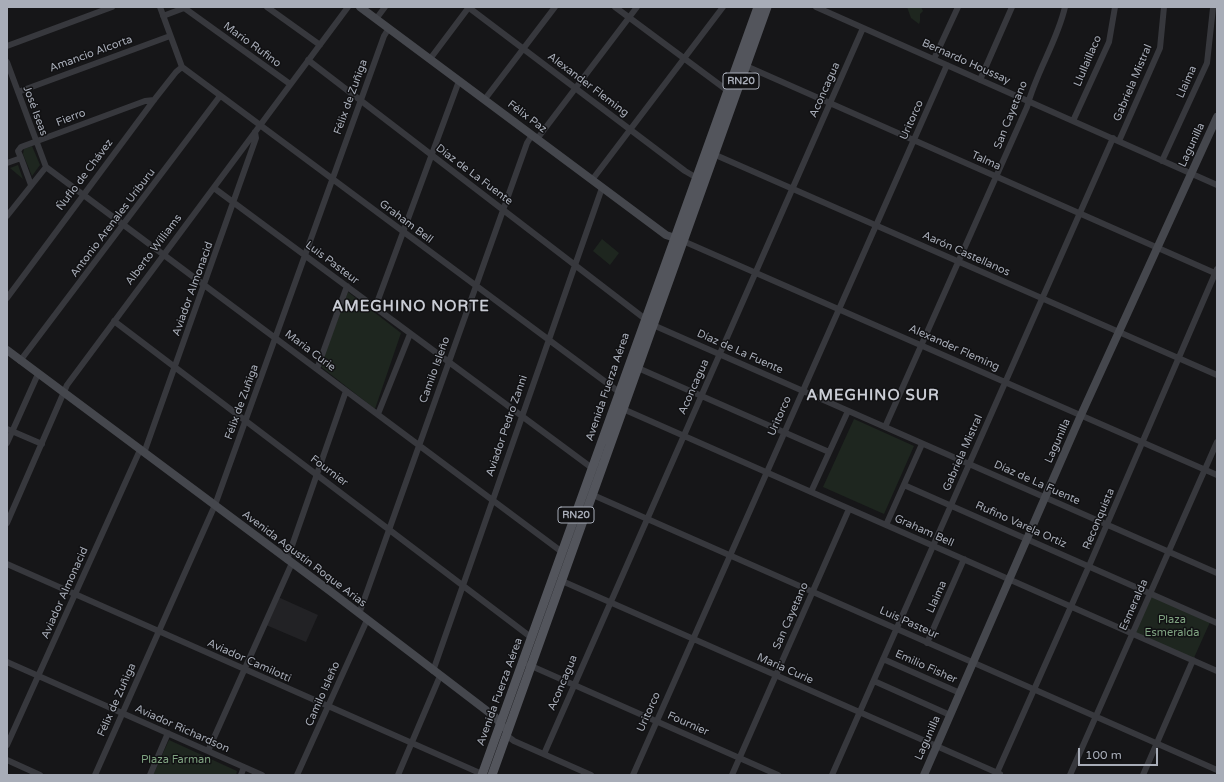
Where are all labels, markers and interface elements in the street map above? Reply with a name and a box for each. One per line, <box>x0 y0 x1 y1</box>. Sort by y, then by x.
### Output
street label: Mario Rufino <box>221 20 283 70</box>
street label: Amancio Alcorta <box>48 33 134 75</box>
street label: Llullaillaco <box>1071 33 1105 89</box>
street label: Bernardo Houssay <box>920 37 1012 87</box>
street label: Gabriela Mistral <box>1111 43 1155 123</box>
street label: Alexander Fleming <box>545 50 631 120</box>
street label: Félix de Zuñiga <box>331 58 371 136</box>
street label: Aconcagua <box>807 60 843 120</box>
street label: Llaima <box>1174 64 1200 100</box>
road number: RN20 <box>723 73 759 89</box>
street label: San Cayetano <box>991 79 1031 151</box>
street label: José Iseas <box>20 84 50 138</box>
street label: Félix Paz <box>505 98 549 136</box>
street label: Uritorco <box>897 98 927 142</box>
street label: Fierro <box>54 106 88 130</box>
street label: Lagunilla <box>1176 121 1208 169</box>
street label: Ñuflo de Chávez <box>54 137 116 213</box>
street label: Díaz de La Fuente <box>433 142 515 208</box>
street label: Talma <box>969 149 1003 173</box>
street label: Antonio Arenales Uriburu <box>68 166 158 280</box>
street label: Graham Bell <box>377 198 435 246</box>
street label: Alberto Williams <box>123 212 185 288</box>
street label: Aarón Castellanos <box>920 229 1012 279</box>
street label: Luis Pasteur <box>303 239 361 287</box>
street label: Aviador Almonacid <box>170 240 216 338</box>
district label: AMEGHINO NORTE <box>332 298 490 316</box>
street label: Alexander Fleming <box>906 322 1002 374</box>
street label: Díaz de La Fuente <box>695 327 785 377</box>
street label: Maria Curie <box>282 328 338 374</box>
street label: Avenida Fuerza Aérea <box>583 331 633 443</box>
street label: Camilo Isleño <box>417 335 453 405</box>
street label: Aconcagua <box>676 357 712 417</box>
street label: Félix de Zuñiga <box>222 363 262 441</box>
street label: Aviador Pedro Zanni <box>483 373 531 479</box>
district label: AMEGHINO SUR <box>806 387 940 405</box>
street label: Uritorco <box>765 394 795 438</box>
street label: Gabriela Mistral <box>940 413 986 493</box>
street label: Lagunilla <box>1042 417 1074 465</box>
street label: Fournier <box>308 453 350 489</box>
street label: Díaz de La Fuente <box>992 458 1082 508</box>
street label: Reconquista <box>1080 486 1118 552</box>
street label: Rufino Varela Ortiz <box>973 499 1069 551</box>
road number: RN20 <box>558 507 594 523</box>
street label: Avenida Agustín Roque Arias <box>239 508 369 610</box>
street label: Graham Bell <box>892 512 956 550</box>
street label: Aviador Almonacid <box>39 545 91 641</box>
street label: Esmeralda <box>1117 577 1151 633</box>
street label: Llaima <box>924 579 950 615</box>
street label: San Cayetano <box>770 580 812 652</box>
street label: Luis Pasteur <box>877 604 941 642</box>
park label: Plaza Esmeralda <box>1145 613 1199 639</box>
street label: Avenida Fuerza Aérea <box>474 636 526 748</box>
street label: Aviador Camilotti <box>205 637 293 685</box>
street label: Emilio Fisher <box>893 647 959 687</box>
street label: Maria Curie <box>755 651 815 687</box>
street label: Aconcagua <box>545 653 581 713</box>
street label: Camilo Isleño <box>303 660 343 728</box>
street label: Félix de Zuñiga <box>95 661 139 739</box>
street label: Uritorco <box>634 690 664 734</box>
street label: Aviador Richardson <box>133 702 231 756</box>
street label: Fournier <box>665 709 711 739</box>
street label: Lagunilla <box>912 714 944 762</box>
scale bar <box>1080 740 1160 766</box>
text: 100 m <box>1085 748 1122 762</box>
park label: Plaza Farman <box>141 753 211 767</box>

